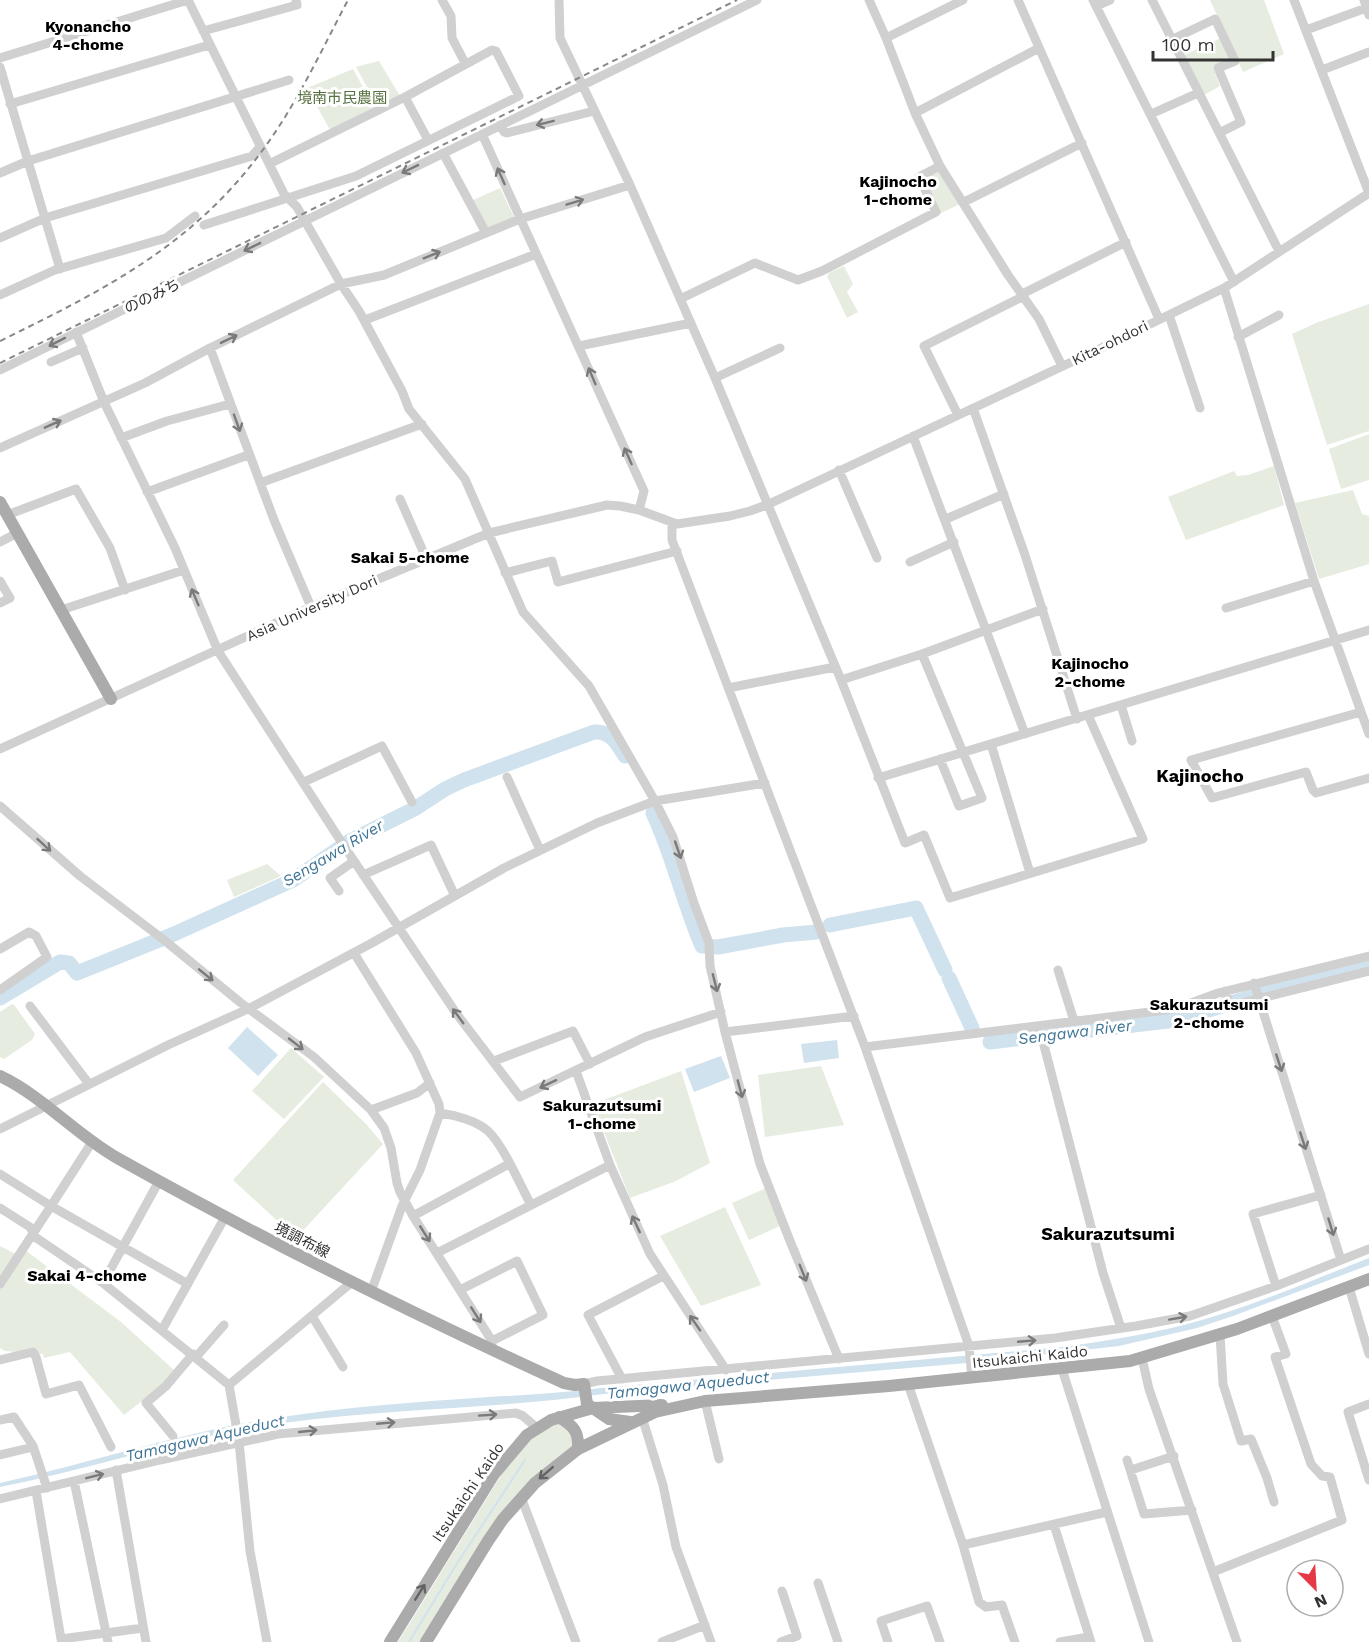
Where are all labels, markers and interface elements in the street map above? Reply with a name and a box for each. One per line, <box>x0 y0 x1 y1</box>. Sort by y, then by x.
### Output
district label: Kyonancho 4-chome <box>45 17 131 54</box>
scale bar <box>1153 24 1273 62</box>
text: 100 m <box>1162 34 1215 55</box>
park label: 境南市民農園 <box>297 89 387 107</box>
one-way arrow <box>536 118 555 130</box>
one-way arrow <box>402 163 420 175</box>
one-way arrow <box>495 168 506 186</box>
district label: Kajinocho 1-chome <box>859 172 937 209</box>
one-way arrow <box>565 196 584 207</box>
one-way arrow <box>243 242 261 253</box>
one-way arrow <box>422 249 440 260</box>
street label: ののみち <box>121 275 183 317</box>
street label: Kita-ohdori <box>1069 317 1151 369</box>
one-way arrow <box>219 333 237 344</box>
one-way arrow <box>49 336 67 348</box>
one-way arrow <box>586 368 598 386</box>
one-way arrow <box>232 413 243 432</box>
one-way arrow <box>44 418 62 429</box>
one-way arrow <box>622 447 633 465</box>
district label: Sakai 5-chome <box>351 548 469 567</box>
street label: Asia University Dori <box>244 571 380 645</box>
one-way arrow <box>189 588 200 607</box>
district label: Kajinocho 2-chome <box>1051 654 1129 691</box>
district label: Kajinocho <box>1156 765 1244 786</box>
water label: Sengawa River <box>279 815 388 891</box>
one-way arrow <box>36 838 51 852</box>
one-way arrow <box>673 840 684 859</box>
one-way arrow <box>198 968 214 981</box>
one-way arrow <box>709 973 721 992</box>
district label: Sakurazutsumi 2-chome <box>1150 995 1268 1032</box>
one-way arrow <box>452 1008 464 1024</box>
water label: Sengawa River <box>1017 1015 1134 1048</box>
one-way arrow <box>288 1037 304 1050</box>
one-way arrow <box>1274 1053 1285 1072</box>
one-way arrow <box>539 1079 557 1091</box>
one-way arrow <box>735 1079 746 1098</box>
district label: Sakurazutsumi 1-chome <box>543 1096 661 1133</box>
one-way arrow <box>1298 1131 1309 1150</box>
one-way arrow <box>630 1216 642 1234</box>
one-way arrow <box>1326 1217 1337 1236</box>
street label: 境調布線 <box>271 1218 333 1262</box>
district label: Sakurazutsumi <box>1041 1223 1175 1244</box>
one-way arrow <box>419 1225 431 1242</box>
one-way arrow <box>798 1263 809 1282</box>
district label: Sakai 4-chome <box>27 1266 147 1285</box>
one-way arrow <box>470 1306 482 1323</box>
one-way arrow <box>1168 1312 1188 1323</box>
one-way arrow <box>689 1315 701 1331</box>
one-way arrow <box>1017 1335 1037 1346</box>
street label: Itsukaichi Kaido <box>971 1342 1089 1372</box>
water label: Tamagawa Aqueduct <box>606 1367 771 1403</box>
one-way arrow <box>478 1409 498 1420</box>
water label: Tamagawa Aqueduct <box>124 1410 287 1466</box>
one-way arrow <box>375 1417 395 1428</box>
one-way arrow <box>298 1425 318 1436</box>
street label: Itsukaichi Kaido <box>428 1439 508 1545</box>
one-way arrow <box>539 1466 554 1480</box>
one-way arrow <box>85 1469 104 1481</box>
north arrow <box>1285 1558 1345 1618</box>
one-way arrow <box>415 1584 427 1601</box>
text: N <box>1312 1590 1330 1612</box>

